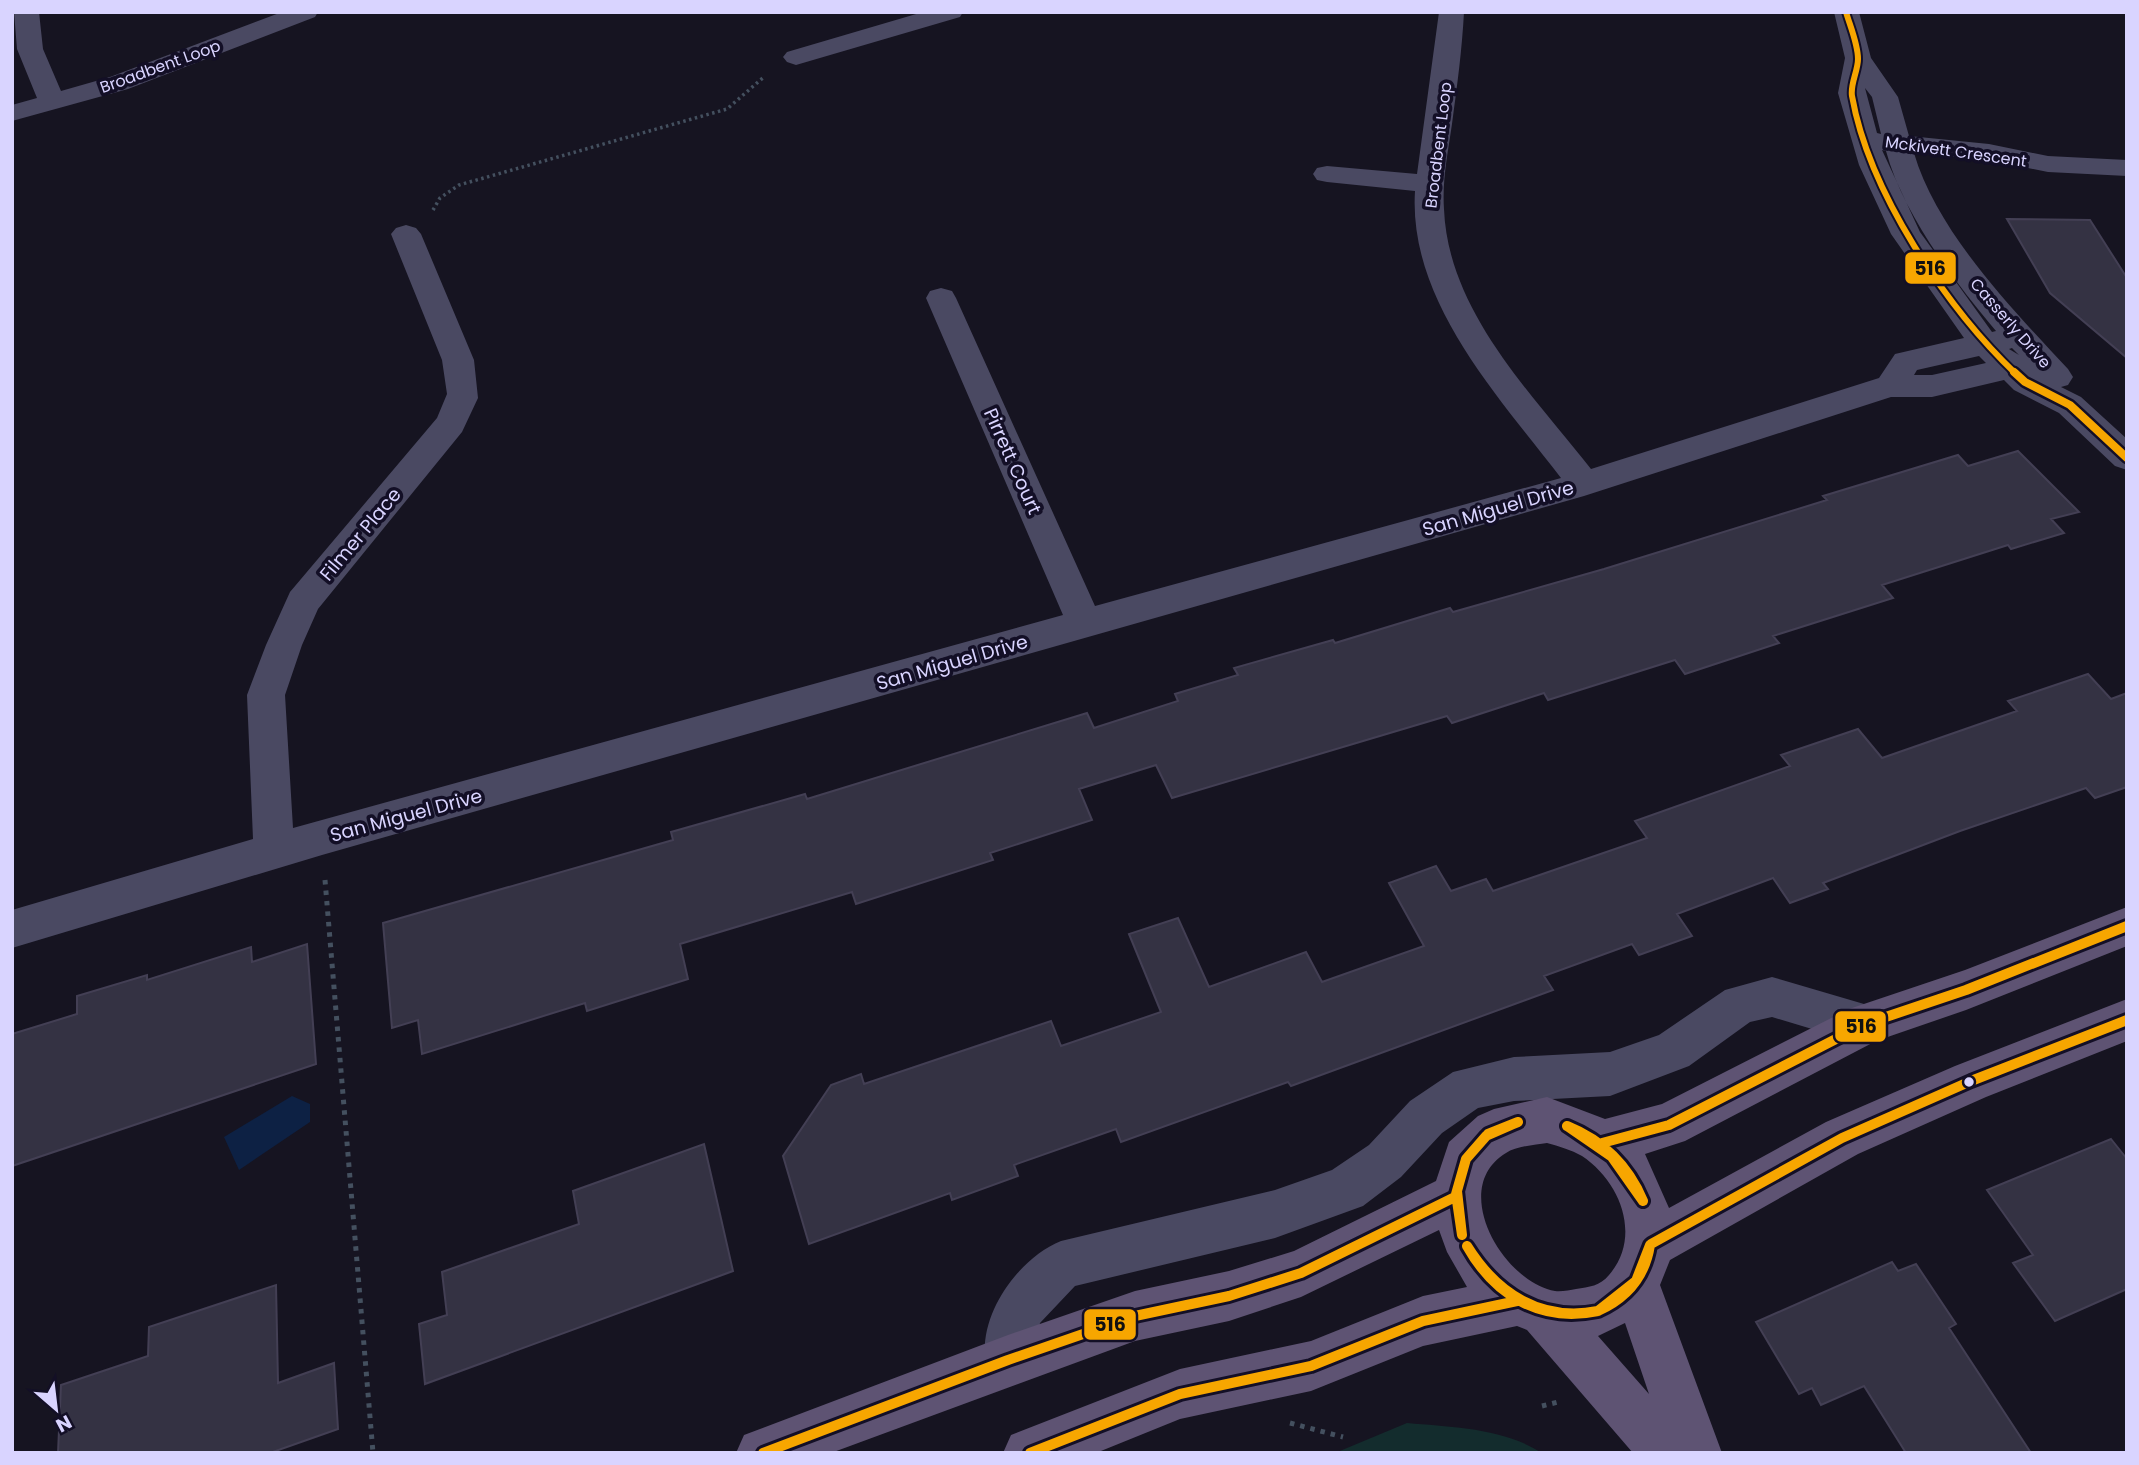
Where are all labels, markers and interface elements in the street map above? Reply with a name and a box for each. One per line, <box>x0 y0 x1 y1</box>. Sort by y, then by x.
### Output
street label: Broadbent Loop <box>97 34 224 99</box>
street label: Broadbent Loop <box>1419 80 1458 209</box>
street label: Mckivett Crescent <box>1884 130 2028 173</box>
line badge: 516 <box>1904 251 1957 285</box>
text: 516 <box>1914 255 1946 282</box>
street label: Casserly Drive <box>1965 273 2056 374</box>
street label: Pirrett Court <box>977 404 1048 519</box>
street label: San Miguel Drive <box>1419 474 1577 543</box>
street label: Filmer Place <box>313 482 407 587</box>
street label: San Miguel Drive <box>873 628 1031 697</box>
street label: San Miguel Drive <box>327 782 485 849</box>
line badge: 516 <box>1834 1010 1887 1043</box>
text: 516 <box>1845 1013 1877 1040</box>
unlabelled marker <box>1962 1075 1976 1089</box>
line badge: 516 <box>1083 1308 1137 1341</box>
text: 516 <box>1094 1311 1126 1338</box>
north arrow <box>21 1374 91 1444</box>
text: N <box>51 1408 76 1439</box>

